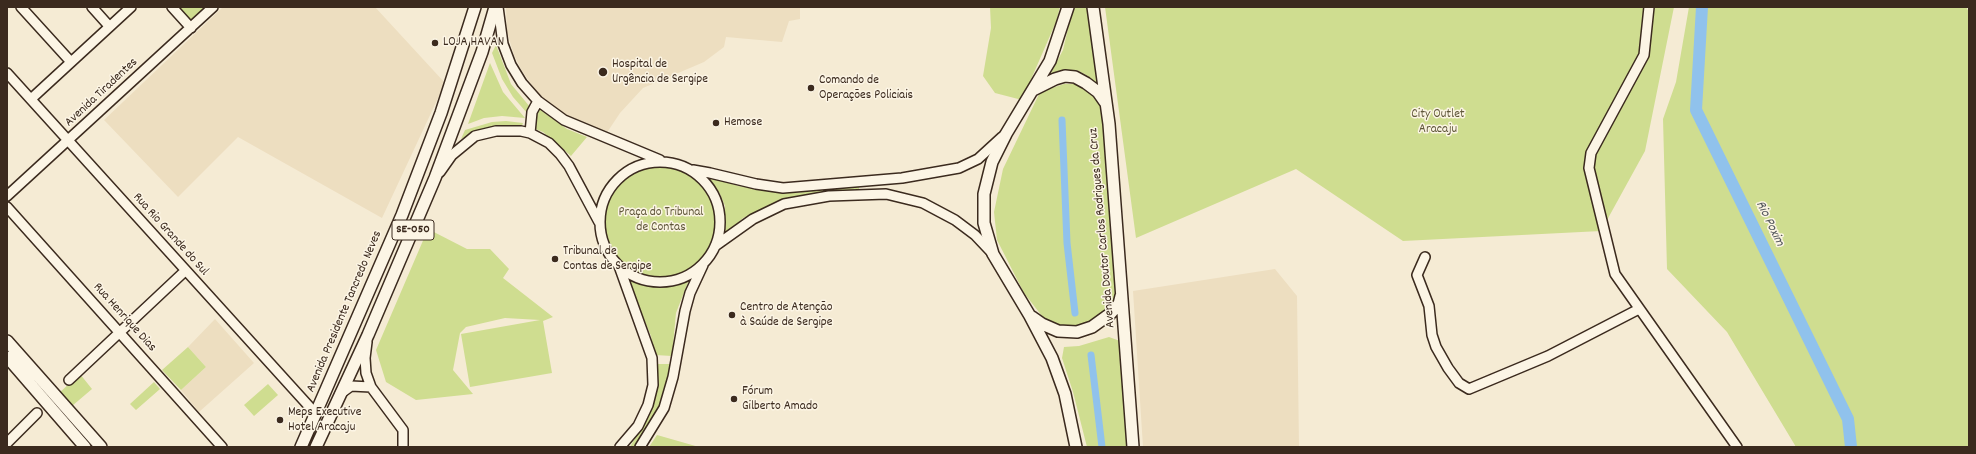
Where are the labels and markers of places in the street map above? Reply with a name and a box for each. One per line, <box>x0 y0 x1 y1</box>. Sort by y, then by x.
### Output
place label: LOJA HAVAN <box>443 35 504 51</box>
marker: LOJA HAVAN <box>430 38 440 48</box>
place label: Hospital de Urgência de Sergipe <box>612 57 708 88</box>
marker: Hospital de Urgência de Sergipe <box>597 66 609 78</box>
place label: Comando de Operações Policiais <box>819 73 913 104</box>
marker: Comando de Operações Policiais <box>806 83 816 93</box>
place label: Hemose <box>724 115 762 131</box>
marker: Hemose <box>711 118 721 128</box>
place label: Tribunal de Contas de Sergipe <box>563 244 651 275</box>
marker: Tribunal de Contas de Sergipe <box>550 254 560 264</box>
place label: Centro de Atenção à Saúde de Sergipe <box>740 300 833 331</box>
marker: Centro de Atenção à Saúde de Sergipe <box>727 310 737 320</box>
place label: Fórum Gilberto Amado <box>742 384 818 415</box>
marker: Fórum Gilberto Amado <box>729 394 739 404</box>
place label: Meps Executive Hotel Aracaju <box>288 405 361 436</box>
marker: Meps Executive Hotel Aracaju <box>275 415 285 425</box>

